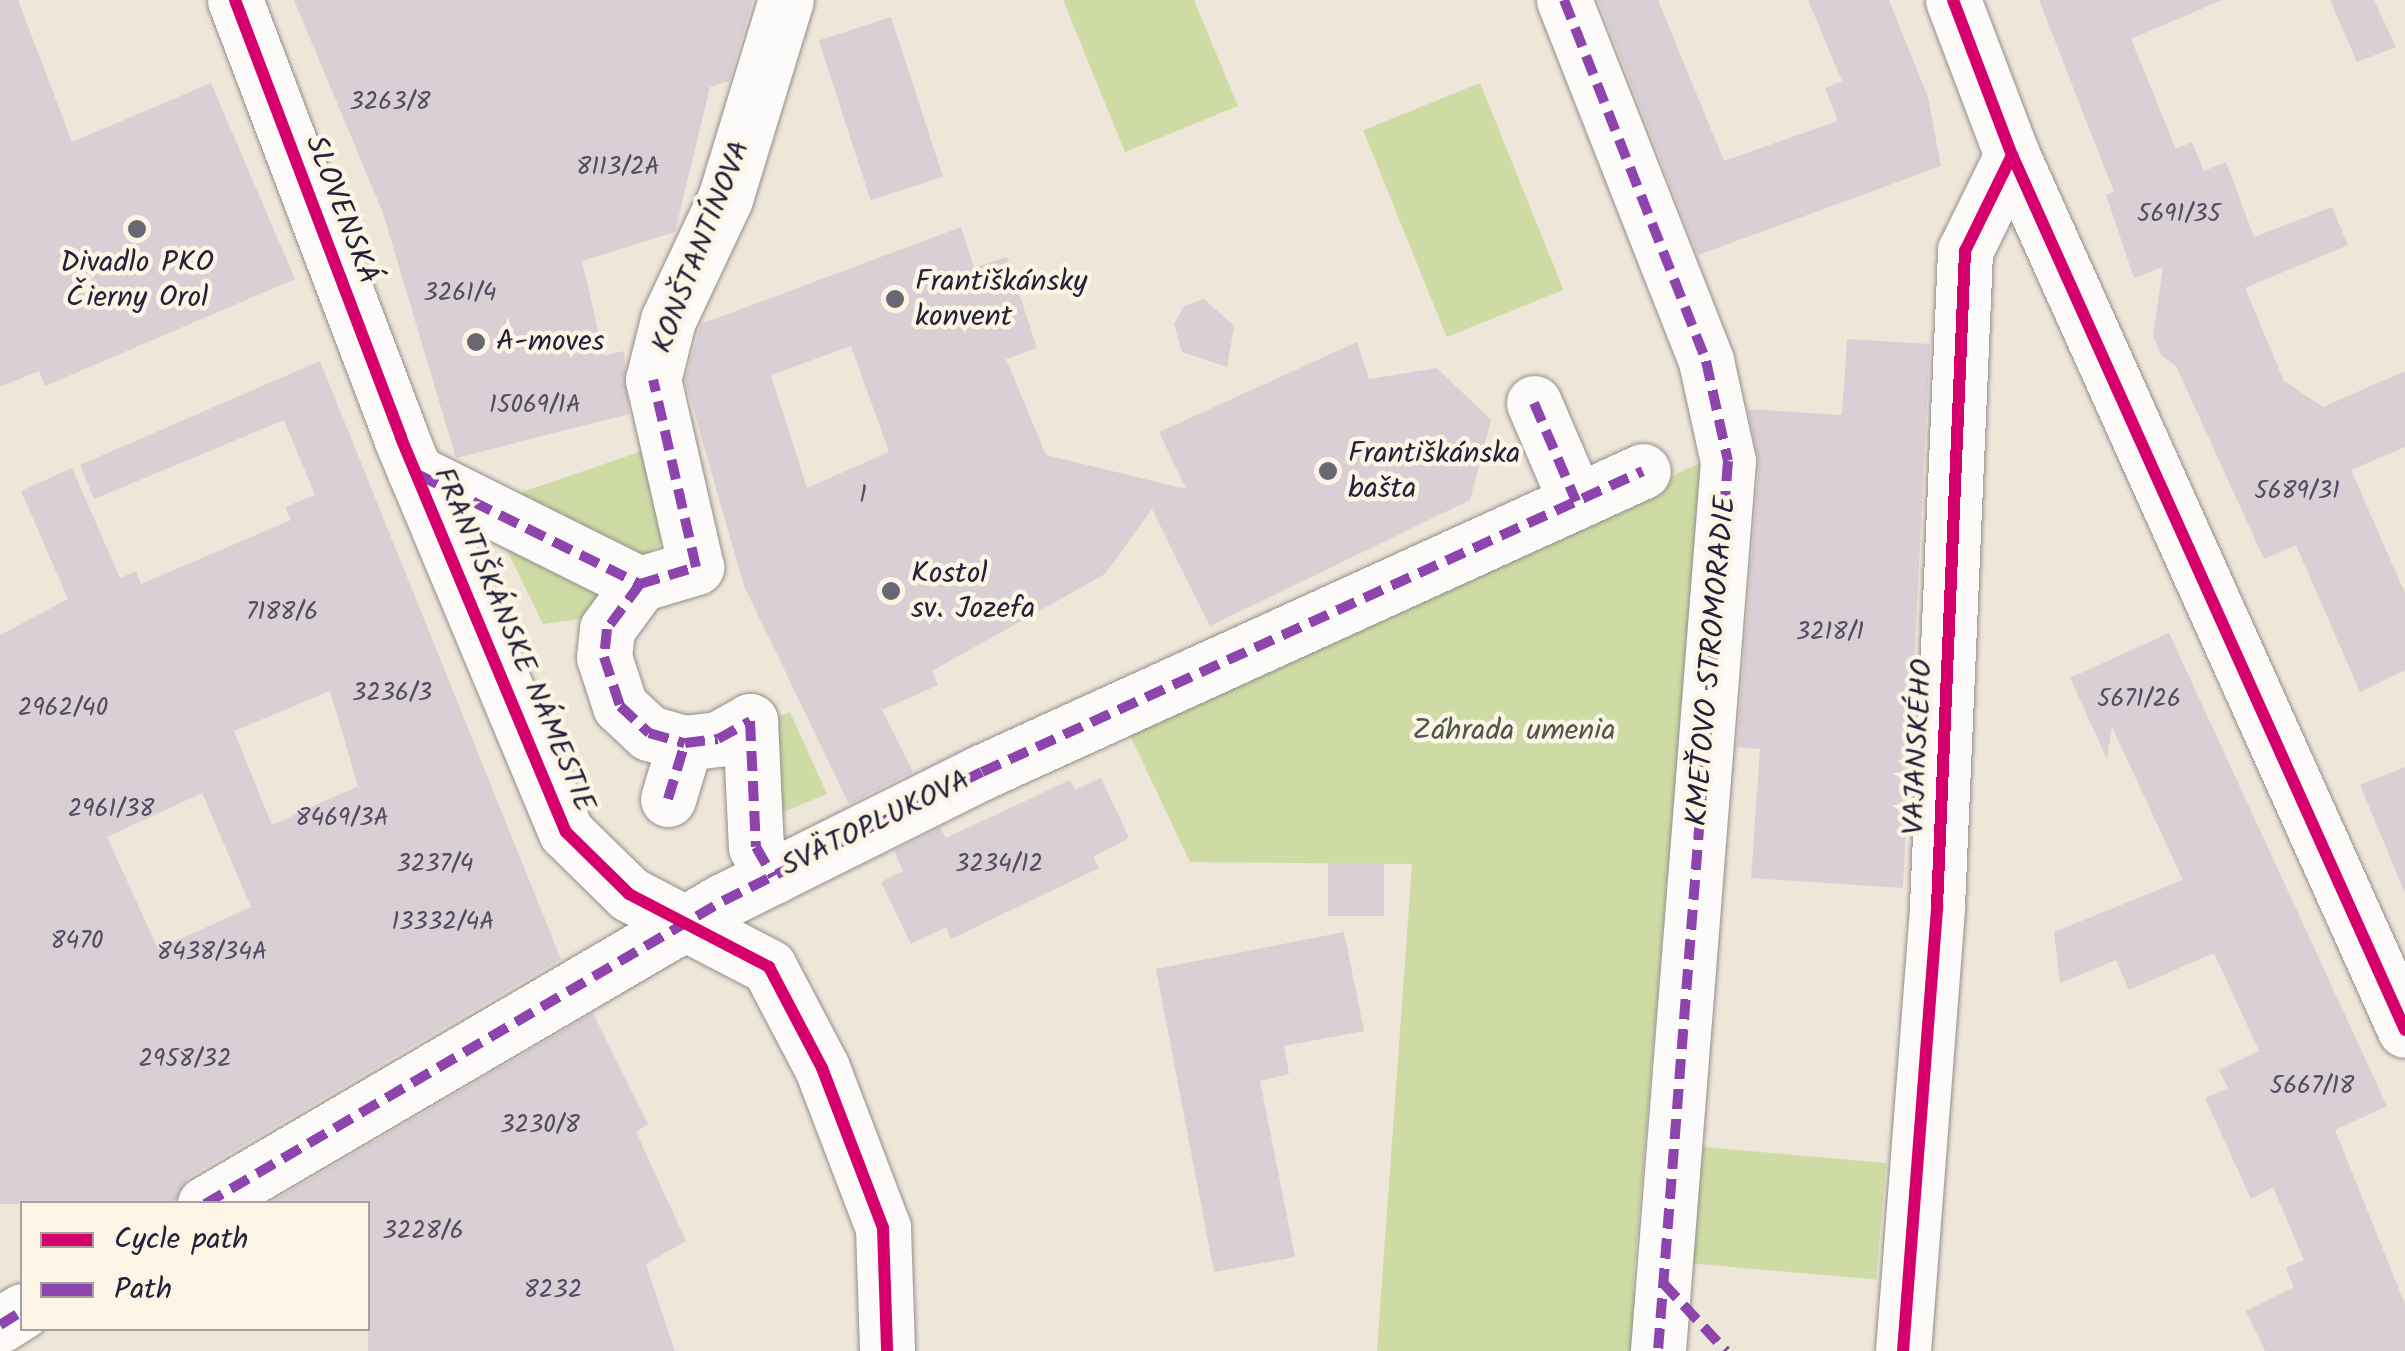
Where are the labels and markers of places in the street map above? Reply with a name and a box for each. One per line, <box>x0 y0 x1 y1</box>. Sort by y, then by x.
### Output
marker: Divadlo PKO Čierny Orol <box>126 218 148 240</box>
place label: Divadlo PKO Čierny Orol <box>60 245 214 316</box>
place label: Františkánsky konvent <box>915 264 1087 334</box>
marker: Františkánsky konvent <box>884 288 906 310</box>
place label: A-moves <box>496 324 604 360</box>
marker: A-moves <box>465 331 487 353</box>
place label: Františkánska bašta <box>1348 436 1520 506</box>
marker: Františkánska bašta <box>1317 460 1339 482</box>
place label: Kostol sv. Jozefa <box>911 556 1035 626</box>
marker: Kostol sv. Jozefa <box>880 580 902 602</box>

